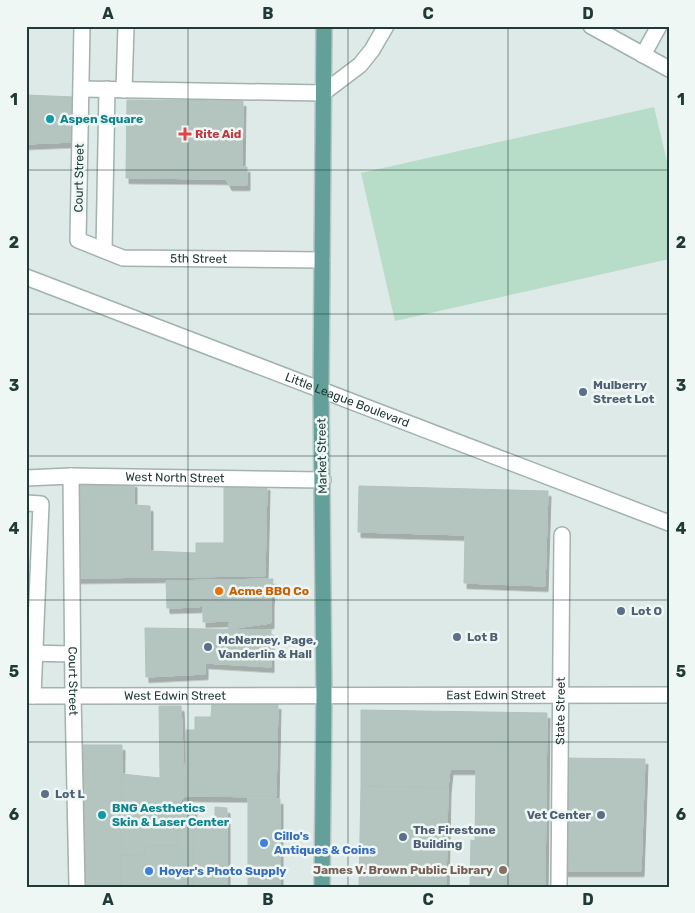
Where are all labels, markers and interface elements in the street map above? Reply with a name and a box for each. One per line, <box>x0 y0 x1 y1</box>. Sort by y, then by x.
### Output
text: A <box>102 4 114 23</box>
text: B <box>262 4 274 23</box>
text: C <box>422 4 434 23</box>
text: D <box>582 4 594 23</box>
text: 1 <box>10 90 18 109</box>
text: 1 <box>677 90 685 109</box>
place label: Aspen Square <box>60 112 143 126</box>
marker: Aspen Square <box>44 113 56 125</box>
place label: Rite Aid <box>195 127 241 141</box>
marker: Rite Aid <box>179 128 191 140</box>
street label: Court Street <box>71 143 87 213</box>
text: 2 <box>9 233 19 252</box>
text: 2 <box>676 233 686 252</box>
street label: 5th Street <box>170 251 227 266</box>
street label: Little League Boulevard <box>283 370 411 430</box>
text: 3 <box>9 376 19 395</box>
text: 3 <box>676 376 686 395</box>
place label: Mulberry Street Lot <box>593 378 655 406</box>
marker: Mulberry Street Lot <box>577 386 589 398</box>
street label: Market Street <box>314 418 330 494</box>
street label: West North Street <box>125 470 225 485</box>
text: 4 <box>9 519 20 538</box>
text: 4 <box>676 519 687 538</box>
place label: Acme BBQ Co <box>229 584 309 598</box>
marker: Acme BBQ Co <box>213 585 225 597</box>
place label: Lot O <box>631 604 662 618</box>
marker: Lot O <box>615 605 627 617</box>
place label: Lot B <box>467 630 498 644</box>
marker: Lot B <box>451 631 463 643</box>
place label: McNerney, Page, Vanderlin & Hall <box>218 633 316 661</box>
marker: McNerney, Page, Vanderlin & Hall <box>202 641 214 653</box>
street label: Court Street <box>66 646 80 716</box>
text: 5 <box>9 662 19 681</box>
text: 5 <box>676 662 686 681</box>
street label: State Street <box>553 677 568 745</box>
street label: East Edwin Street <box>446 688 546 702</box>
street label: West Edwin Street <box>124 689 226 703</box>
place label: Lot L <box>55 787 85 801</box>
marker: Lot L <box>39 788 51 800</box>
place label: BNG Aesthetics Skin & Laser Center <box>112 801 230 829</box>
text: 6 <box>9 805 19 824</box>
text: 6 <box>676 805 686 824</box>
place label: Vet Center <box>527 808 592 822</box>
marker: BNG Aesthetics Skin & Laser Center <box>96 809 108 821</box>
marker: Vet Center <box>595 809 607 821</box>
place label: The Firestone Building <box>413 823 496 851</box>
place label: Cillo's Antiques & Coins <box>274 829 376 857</box>
marker: The Firestone Building <box>397 831 409 843</box>
marker: Cillo's Antiques & Coins <box>258 837 270 849</box>
place label: James V. Brown Public Library <box>313 863 493 877</box>
place label: Hoyer's Photo Supply <box>159 864 287 878</box>
marker: James V. Brown Public Library <box>497 864 509 876</box>
marker: Hoyer's Photo Supply <box>143 865 155 877</box>
text: A <box>102 890 114 909</box>
text: B <box>262 890 274 909</box>
text: C <box>422 890 434 909</box>
text: D <box>582 890 594 909</box>

